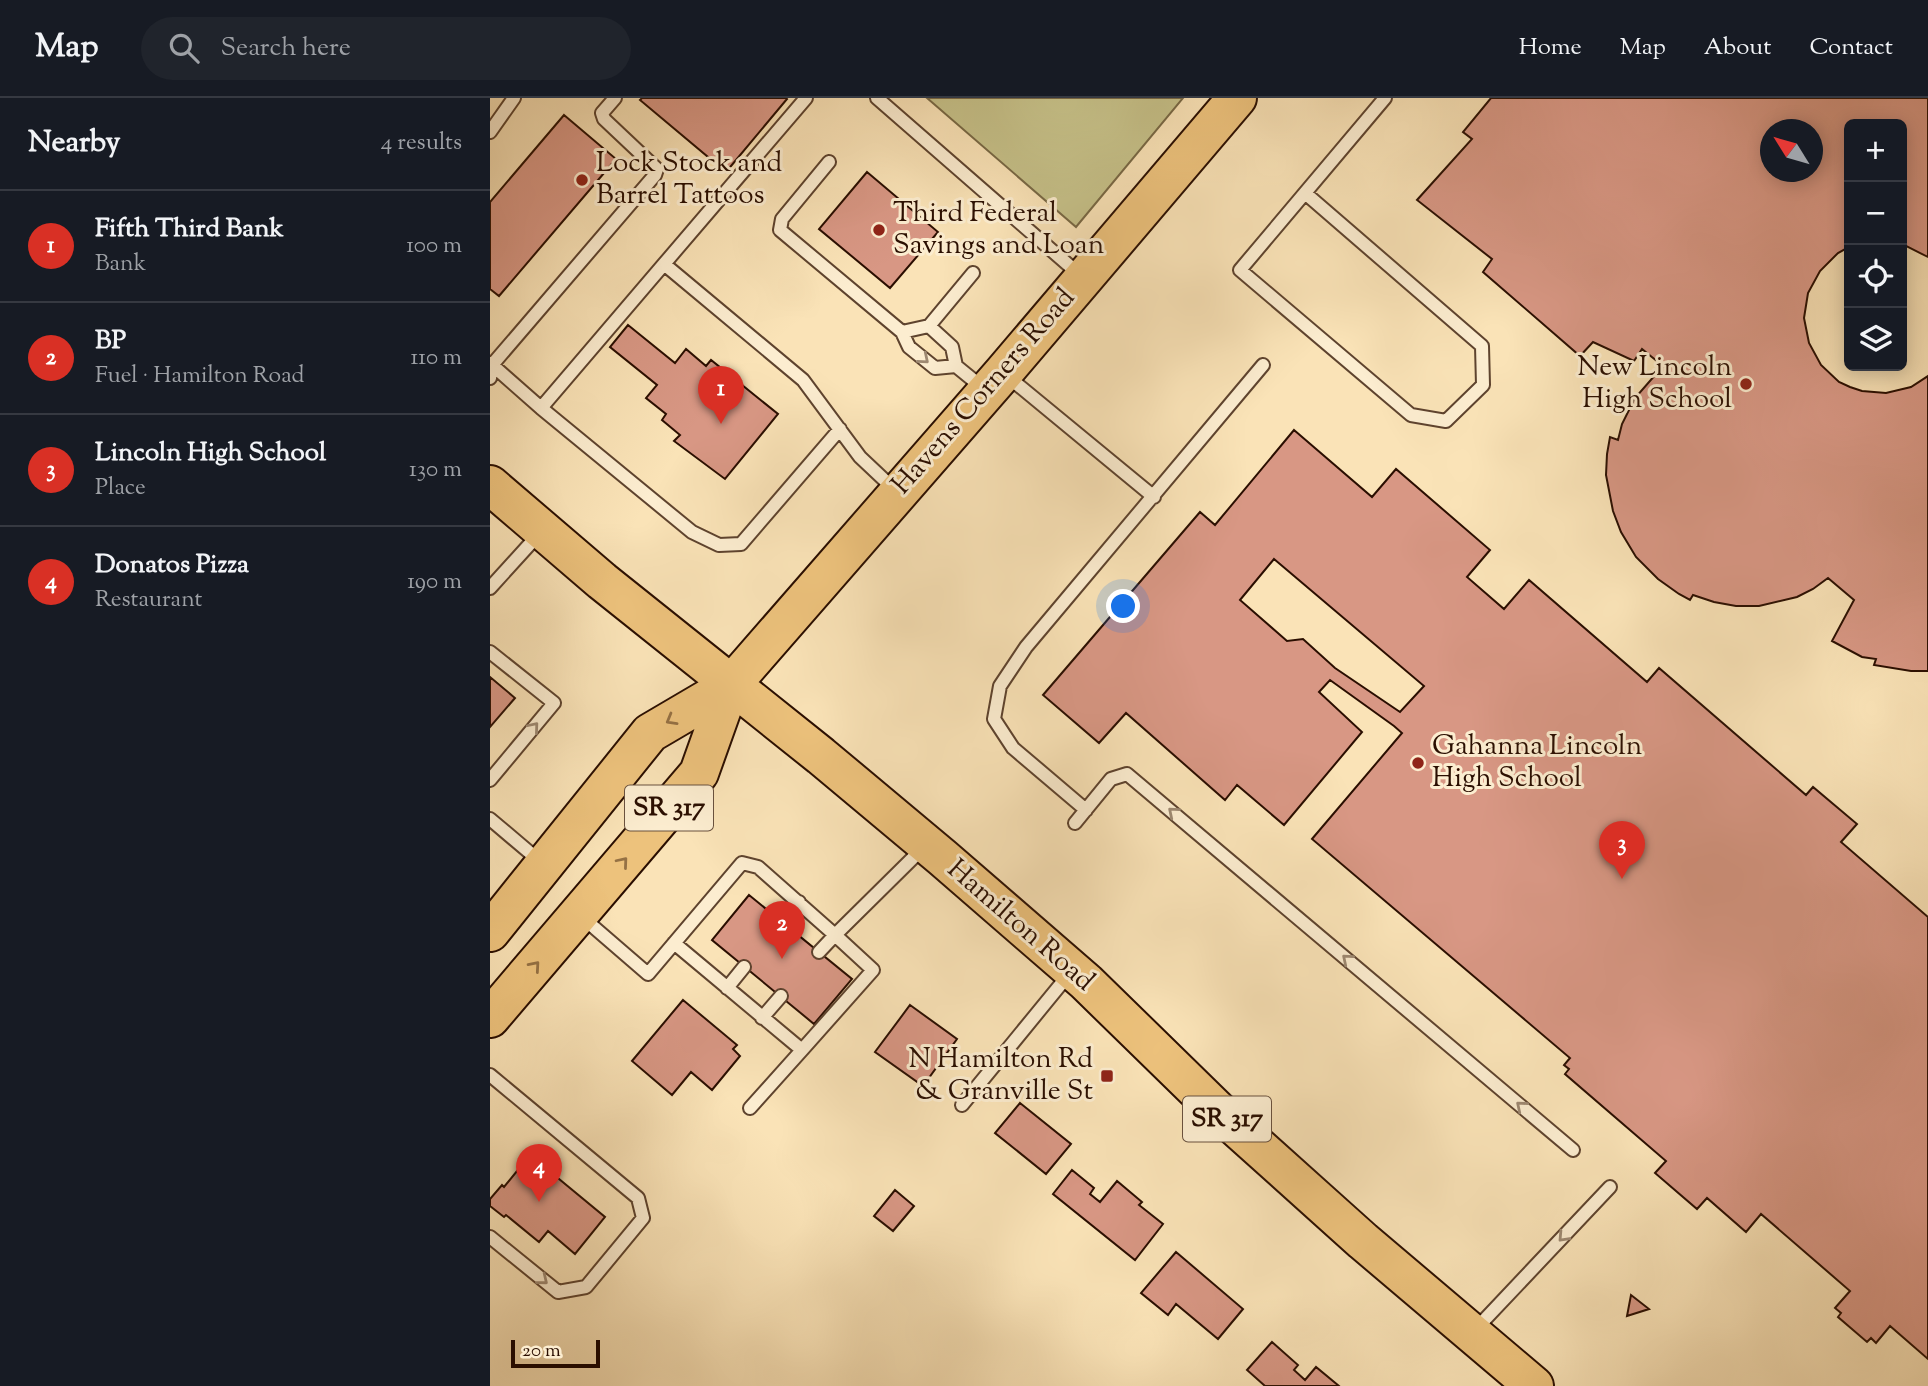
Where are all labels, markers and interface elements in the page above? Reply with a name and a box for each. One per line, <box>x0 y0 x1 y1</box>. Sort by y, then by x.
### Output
search box <box>141 17 631 80</box>
text: Map <box>35 24 99 72</box>
icon: search <box>165 29 203 67</box>
text: Search here <box>221 30 351 67</box>
text: Home <box>1519 31 1582 65</box>
text: Map <box>1620 31 1666 65</box>
text: About <box>1704 31 1771 65</box>
text: Contact <box>1809 31 1893 65</box>
north arrow <box>1760 119 1823 182</box>
map controls <box>1844 119 1907 371</box>
button: + <box>1844 119 1907 182</box>
text: Nearby <box>28 122 120 165</box>
text: 4 results <box>381 127 462 160</box>
place label: Lock Stock and Barrel Tattoos <box>596 144 782 216</box>
marker: Lock Stock and Barrel Tattoos <box>574 172 590 188</box>
button: − <box>1844 182 1907 245</box>
place label: Third Federal Savings and Loan <box>893 194 1104 266</box>
text: Fifth Third Bank <box>95 211 284 248</box>
marker: Third Federal Savings and Loan <box>871 222 887 238</box>
text: 1 <box>47 230 55 263</box>
text: 100 m <box>406 230 462 263</box>
button: locate <box>1844 245 1907 308</box>
text: Bank <box>95 248 146 281</box>
street label: Havens Corners Road <box>883 280 1085 504</box>
button: layers <box>1844 308 1907 371</box>
text: BP <box>95 323 126 360</box>
text: 2 <box>46 342 56 375</box>
text: 110 m <box>411 342 462 375</box>
place label: New Lincoln High School <box>1577 348 1732 420</box>
one-way arrow <box>916 351 929 363</box>
text: Fuel · Hamilton Road <box>95 360 304 393</box>
pin: 1 <box>698 366 744 424</box>
marker: New Lincoln High School <box>1738 376 1754 392</box>
text: Lincoln High School <box>95 435 326 472</box>
text: 3 <box>46 454 56 487</box>
text: 130 m <box>409 454 462 487</box>
text: Place <box>95 472 146 505</box>
text: Donatos Pizza <box>95 547 249 584</box>
text: 4 <box>45 566 57 599</box>
text: 190 m <box>407 566 462 599</box>
text: Restaurant <box>95 584 202 617</box>
your location <box>1106 589 1140 623</box>
one-way arrow <box>666 712 679 725</box>
one-way arrow <box>526 723 538 736</box>
place label: Gahanna Lincoln High School <box>1432 727 1642 799</box>
marker: Gahanna Lincoln High School <box>1410 755 1426 771</box>
road number: SR 317 <box>625 786 713 830</box>
one-way arrow <box>1168 808 1181 820</box>
pin: 3 <box>1599 821 1645 879</box>
street label: Hamilton Road <box>937 851 1103 1002</box>
one-way arrow <box>615 858 627 871</box>
pin: 2 <box>759 901 805 959</box>
one-way arrow <box>1342 955 1355 967</box>
one-way arrow <box>527 961 539 974</box>
place label: N Hamilton Rd & Granville St <box>908 1040 1093 1112</box>
marker: N Hamilton Rd & Granville St <box>1099 1068 1115 1084</box>
road number: SR 317 <box>1183 1096 1271 1142</box>
one-way arrow <box>1516 1102 1529 1114</box>
pin: 4 <box>516 1144 562 1202</box>
one-way arrow <box>1559 1228 1572 1241</box>
one-way arrow <box>535 1272 548 1284</box>
scale bar <box>511 1337 600 1369</box>
text: 20 m <box>522 1338 561 1365</box>

